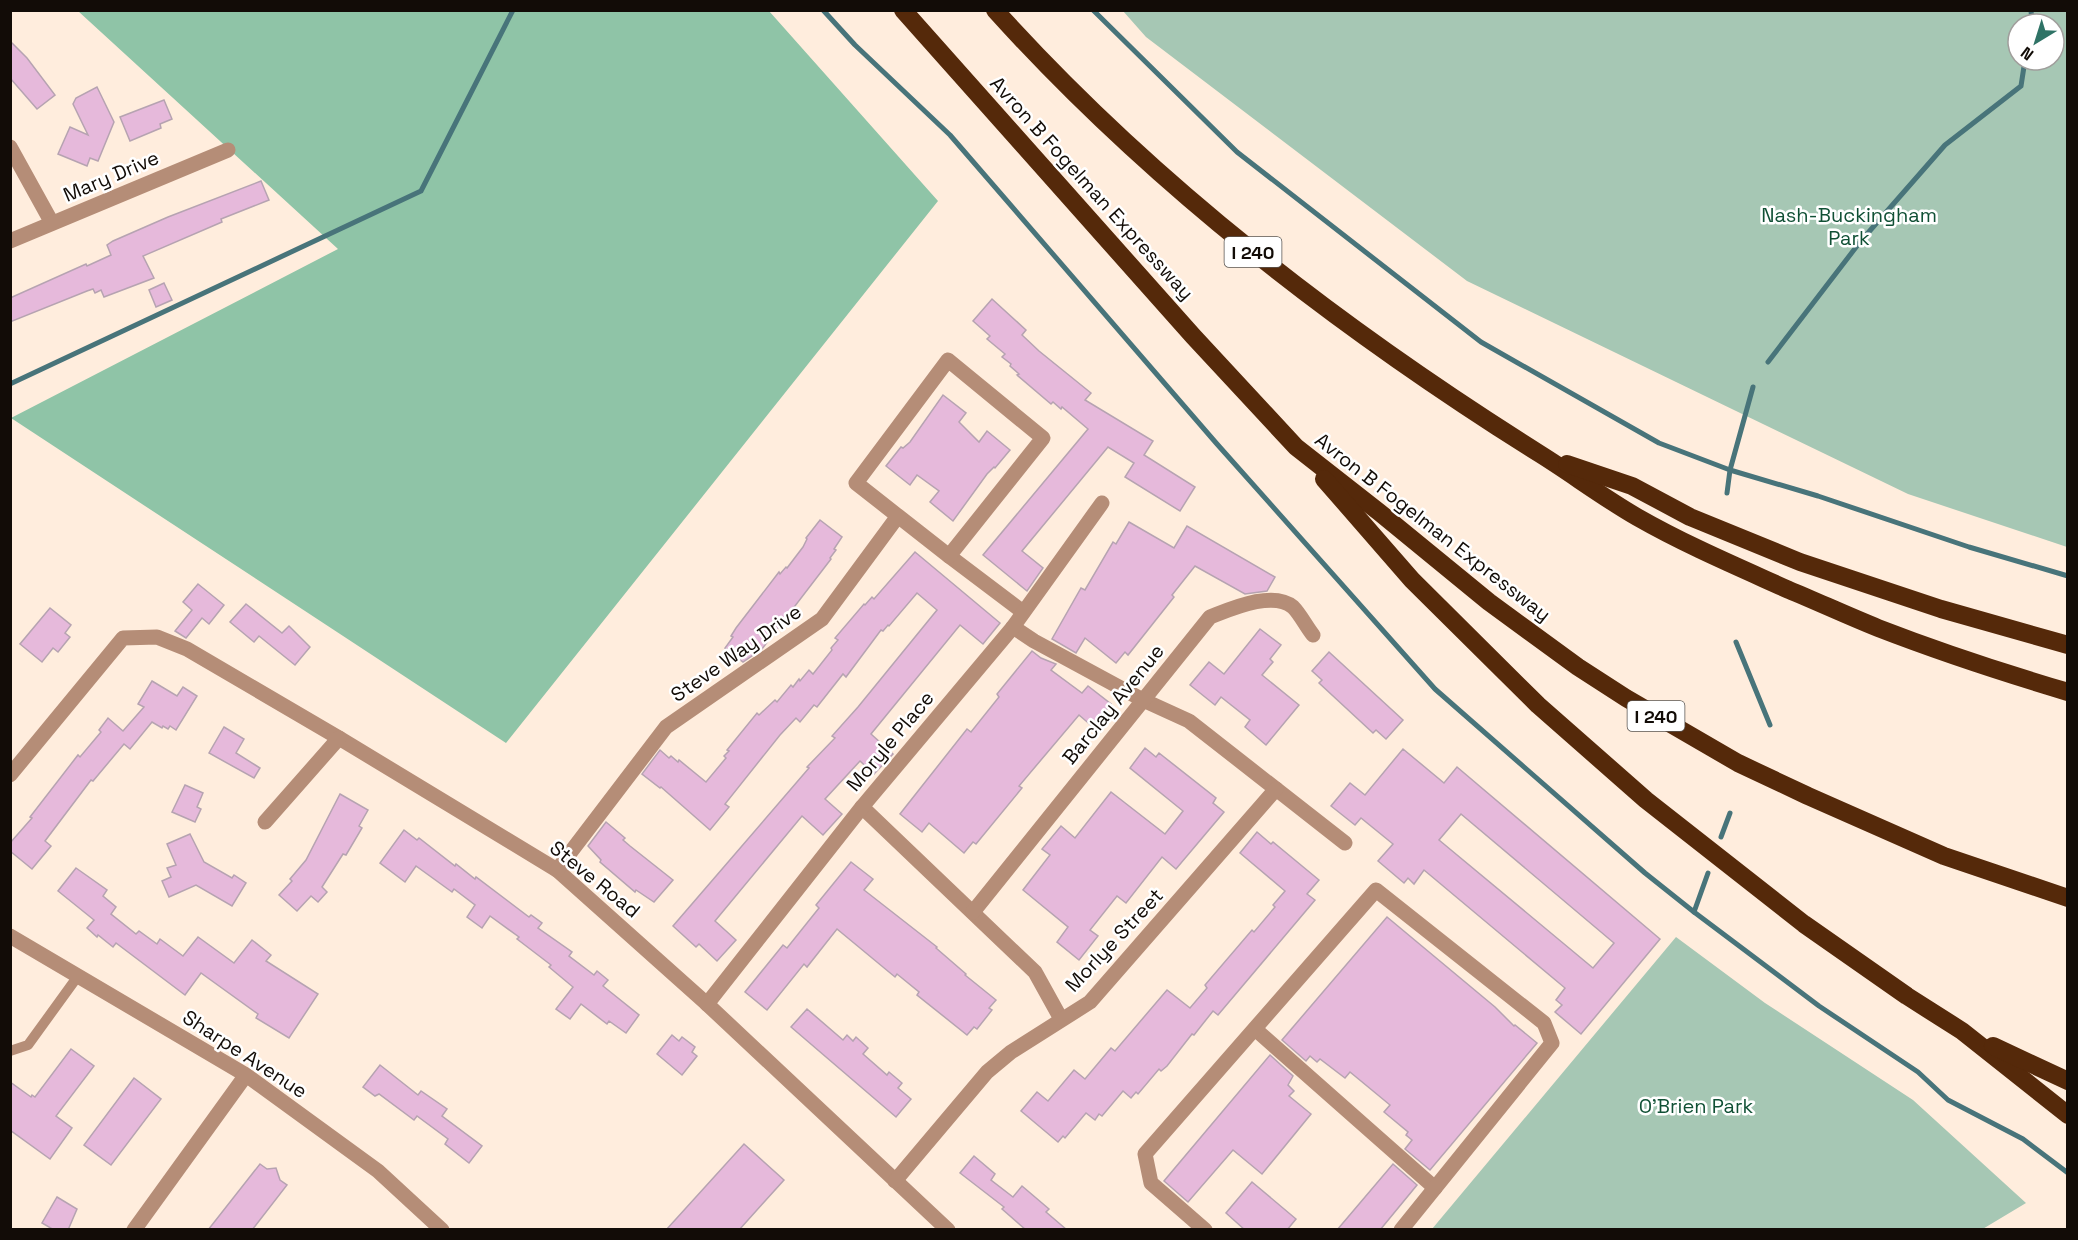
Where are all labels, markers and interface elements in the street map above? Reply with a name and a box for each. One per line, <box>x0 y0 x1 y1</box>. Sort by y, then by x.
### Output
north arrow <box>2006 12 2066 72</box>
text: N <box>2016 42 2038 65</box>
street label: Avron B Fogelman Expressway <box>985 71 1199 305</box>
street label: Mary Drive <box>59 144 163 208</box>
park label: Nash-Buckingham Park <box>1761 202 1937 251</box>
road number: I 240 <box>1224 237 1282 267</box>
street label: Avron B Fogelman Expressway <box>1310 427 1556 627</box>
street label: Steve Way Drive <box>666 598 806 708</box>
street label: Barclay Avenue <box>1056 638 1170 770</box>
street label: Moryle Place <box>840 685 940 797</box>
road number: I 240 <box>1628 701 1684 731</box>
street label: Steve Road <box>544 835 646 923</box>
street label: Morlye Street <box>1059 883 1169 997</box>
street label: Sharpe Avenue <box>178 1004 312 1104</box>
park label: O'Brien Park <box>1639 1093 1754 1119</box>

